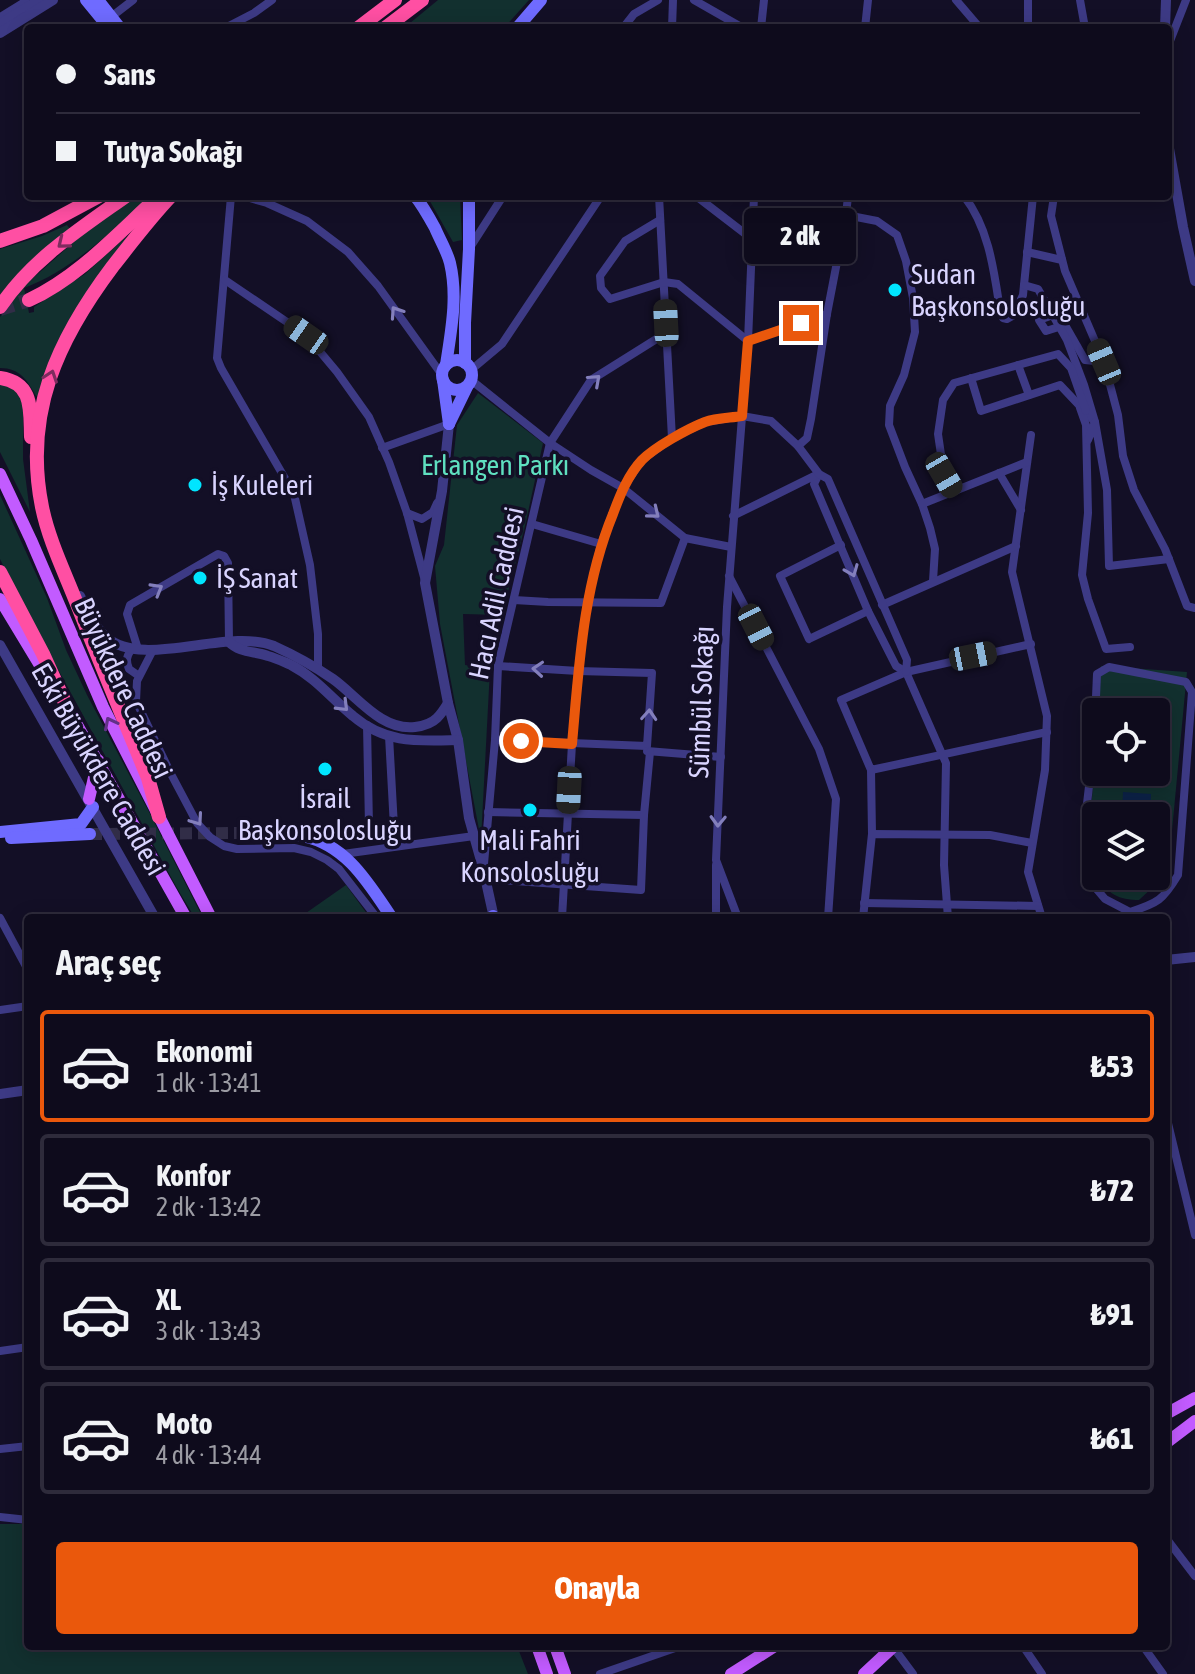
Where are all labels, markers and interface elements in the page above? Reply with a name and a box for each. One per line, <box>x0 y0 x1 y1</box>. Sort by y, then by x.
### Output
text: Sans <box>104 57 156 91</box>
text: Tutya Sokağı <box>104 134 243 168</box>
callout: 2 dk <box>745 207 857 263</box>
text: 2 dk <box>780 221 820 251</box>
one-way arrow <box>57 233 72 247</box>
place label: Sudan Başkonsolosluğu <box>911 258 1085 322</box>
marker: Sudan Başkonsolosluğu <box>886 281 904 299</box>
car <box>653 298 679 348</box>
route end <box>783 305 819 341</box>
one-way arrow <box>391 306 406 321</box>
car <box>279 311 333 359</box>
car <box>1084 335 1124 389</box>
one-way arrow <box>41 369 57 383</box>
one-way arrow <box>586 375 600 390</box>
car <box>922 448 966 502</box>
park label: Erlangen Parkı <box>421 449 569 481</box>
place label: İş Kuleleri <box>211 469 313 501</box>
marker: İş Kuleleri <box>186 476 204 494</box>
one-way arrow <box>645 503 659 518</box>
street label: Hacı Adil Caddesi <box>462 504 530 682</box>
place label: İŞ Sanat <box>216 562 298 594</box>
one-way arrow <box>842 563 858 577</box>
marker: İŞ Sanat <box>191 569 209 587</box>
one-way arrow <box>148 583 163 599</box>
street label: Büyükdere Caddesi <box>68 593 180 783</box>
car <box>734 600 778 654</box>
street label: Sümbül Sokağı <box>682 625 720 779</box>
car <box>947 640 999 672</box>
street label: Eski Büyükdere Caddesi <box>25 657 173 881</box>
one-way arrow <box>531 661 544 678</box>
one-way arrow <box>333 697 348 711</box>
map controls <box>1082 698 1170 890</box>
button: locate <box>1082 698 1170 786</box>
one-way arrow <box>640 708 657 721</box>
one-way arrow <box>105 716 120 731</box>
route start <box>503 723 539 759</box>
marker: İsrail Başkonsolosluğu <box>316 760 334 778</box>
car <box>556 765 582 815</box>
place label: İsrail Başkonsolosluğu <box>238 782 412 846</box>
marker: Mali Fahri Konsolosluğu <box>521 801 539 819</box>
button: layers <box>1082 802 1170 890</box>
one-way arrow <box>187 812 202 826</box>
one-way arrow <box>710 815 727 828</box>
place label: Mali Fahri Konsolosluğu <box>460 824 600 888</box>
text: Araç seç <box>56 941 161 983</box>
icon: car <box>60 1030 132 1102</box>
text: Ekonomi <box>156 1034 253 1068</box>
text: ₺53 <box>1091 1049 1134 1083</box>
text: 1 dk · 13:41 <box>156 1068 262 1098</box>
icon: car <box>60 1154 132 1226</box>
text: Konfor <box>156 1158 230 1192</box>
text: ₺72 <box>1091 1173 1134 1207</box>
text: 2 dk · 13:42 <box>156 1192 262 1222</box>
icon: car <box>60 1278 132 1350</box>
text: XL <box>156 1282 181 1316</box>
text: ₺91 <box>1091 1297 1134 1331</box>
text: 3 dk · 13:43 <box>156 1316 262 1346</box>
icon: car <box>60 1402 132 1474</box>
text: Moto <box>156 1406 213 1440</box>
text: ₺61 <box>1091 1421 1134 1455</box>
text: 4 dk · 13:44 <box>156 1440 262 1470</box>
button: Onayla <box>56 1542 1138 1634</box>

